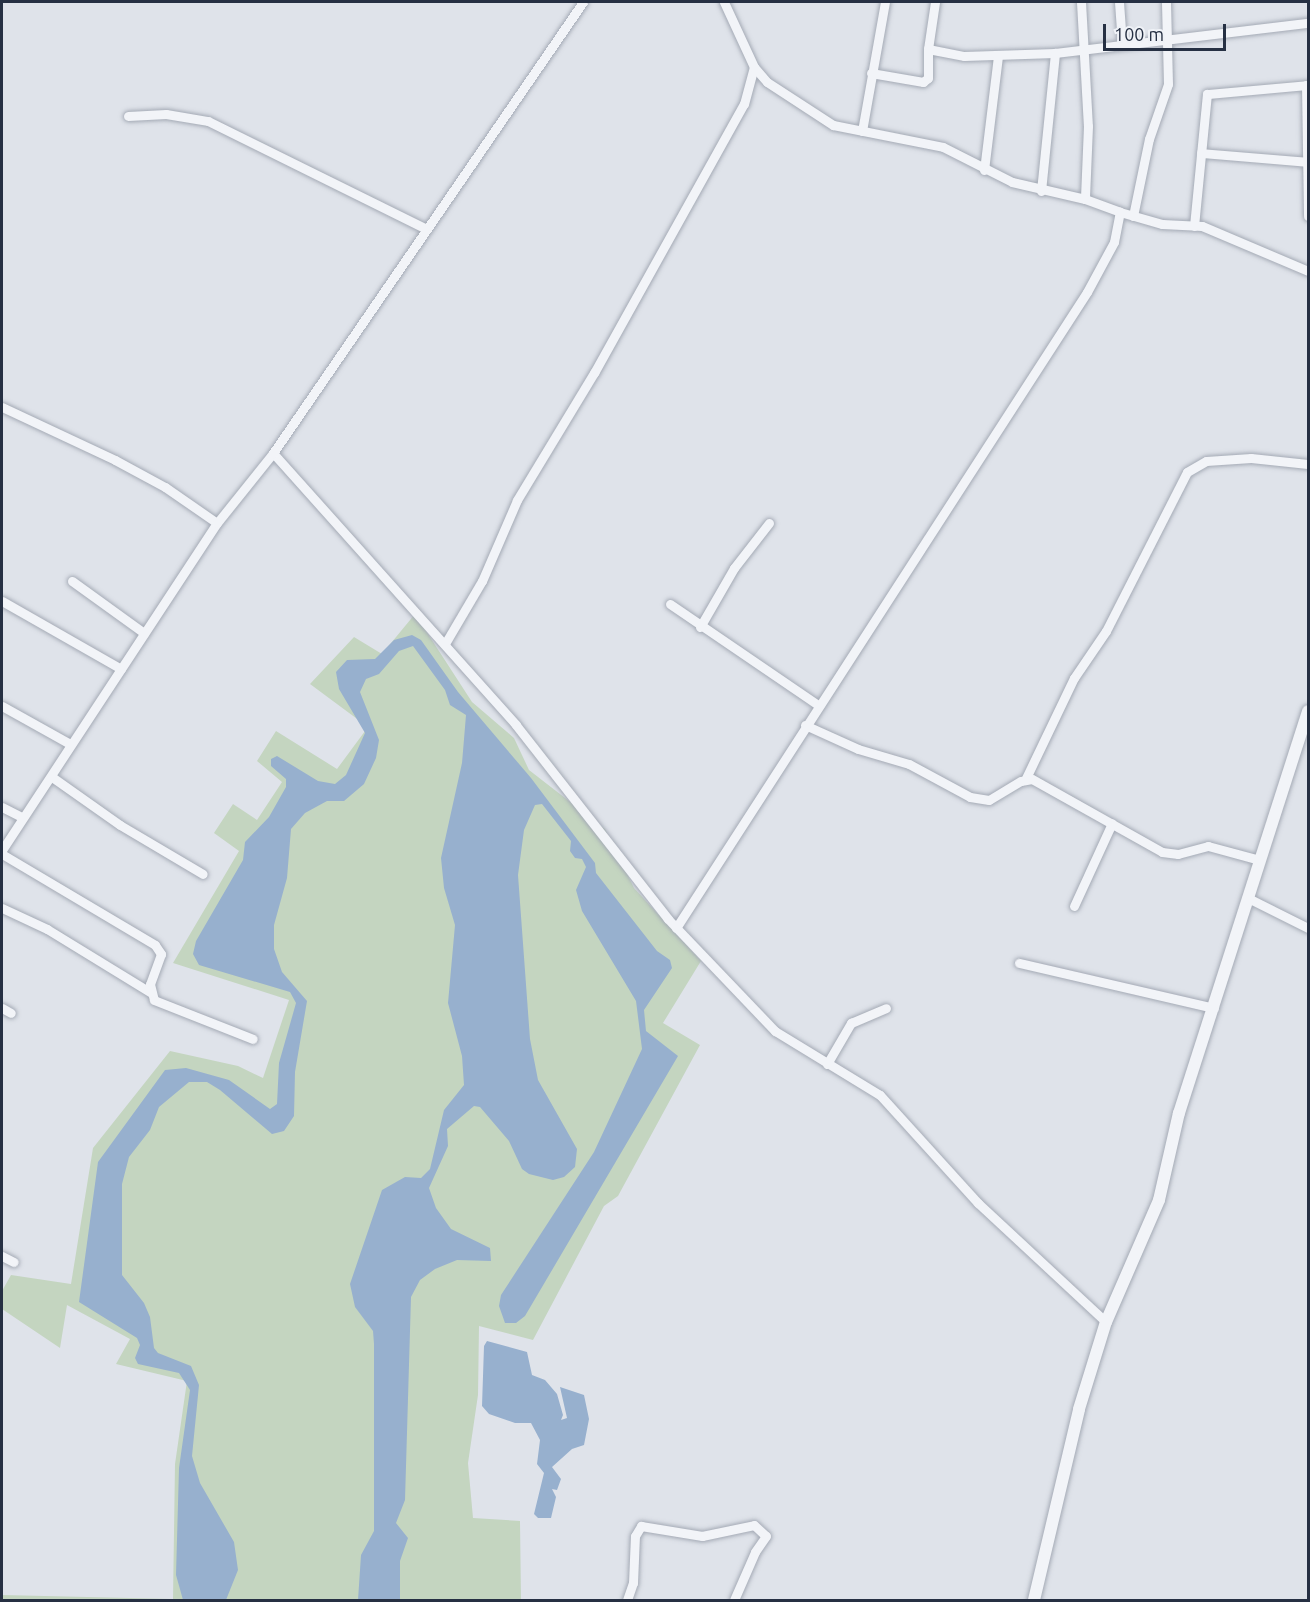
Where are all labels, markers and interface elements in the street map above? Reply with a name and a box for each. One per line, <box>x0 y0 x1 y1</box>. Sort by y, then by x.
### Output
scale bar <box>1106 12 1229 50</box>
text: 100 m <box>1114 24 1164 44</box>

